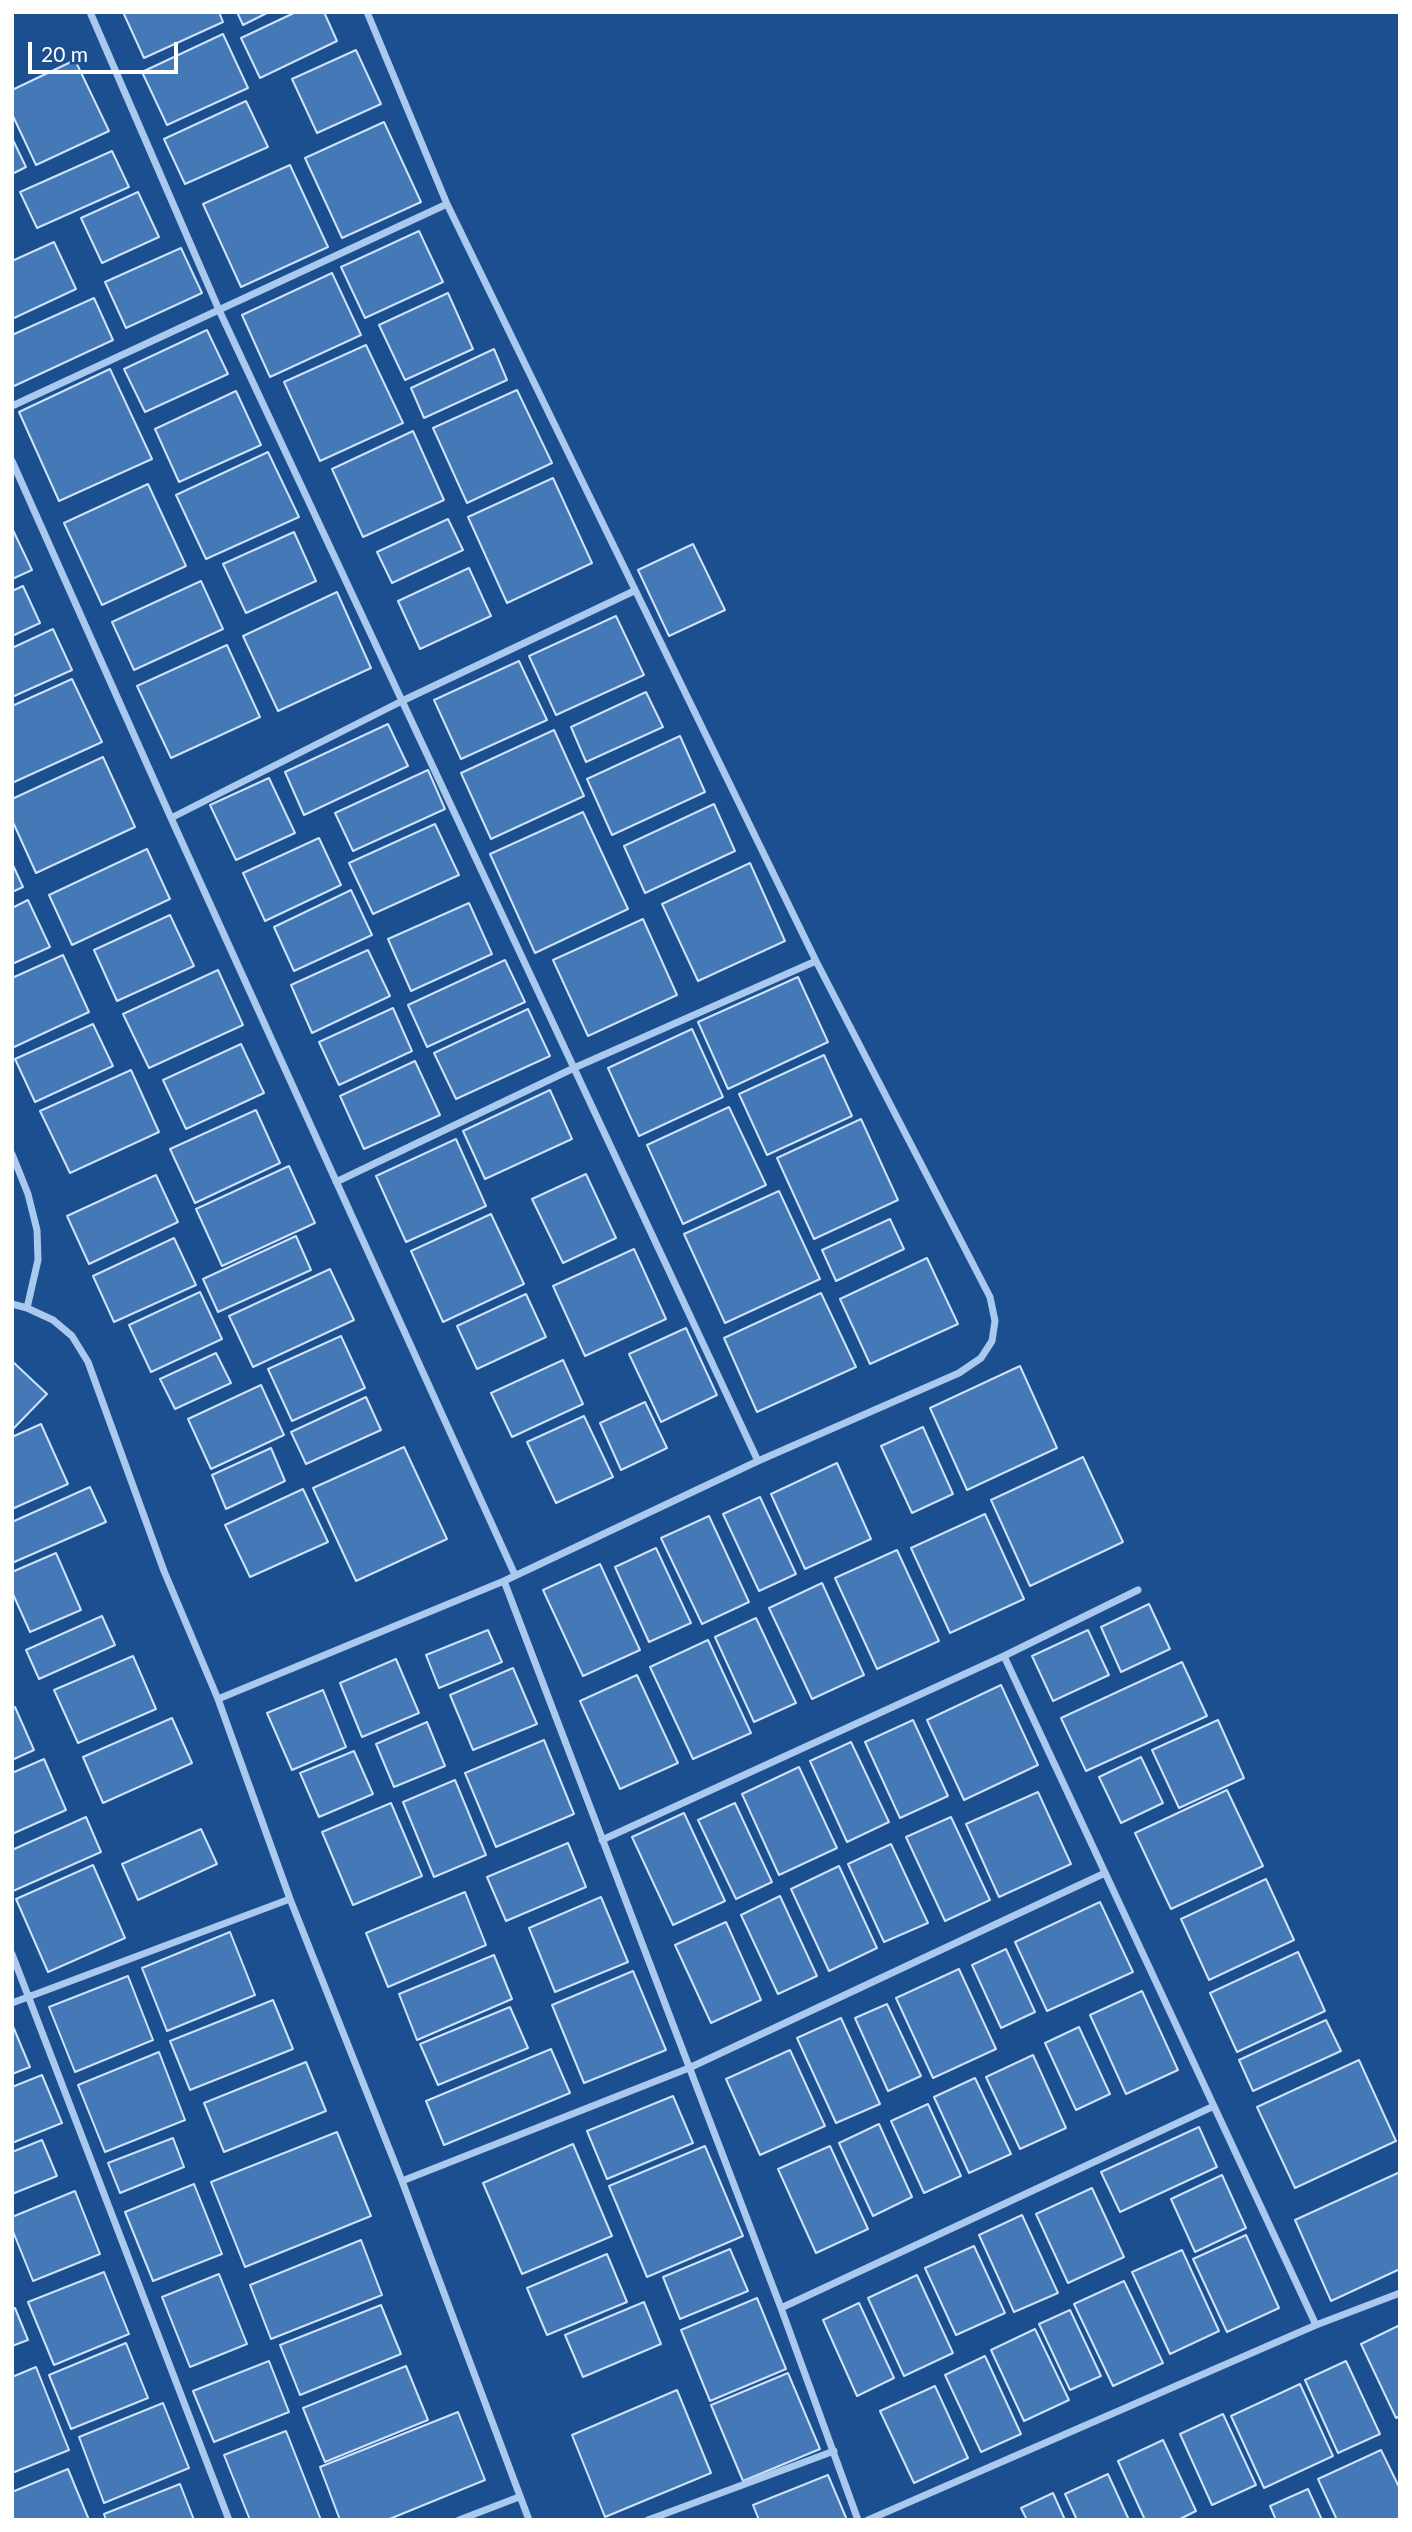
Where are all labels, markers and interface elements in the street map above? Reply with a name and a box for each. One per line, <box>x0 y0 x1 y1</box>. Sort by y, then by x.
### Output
scale bar <box>32 28 182 72</box>
text: 20 m <box>41 41 88 66</box>

